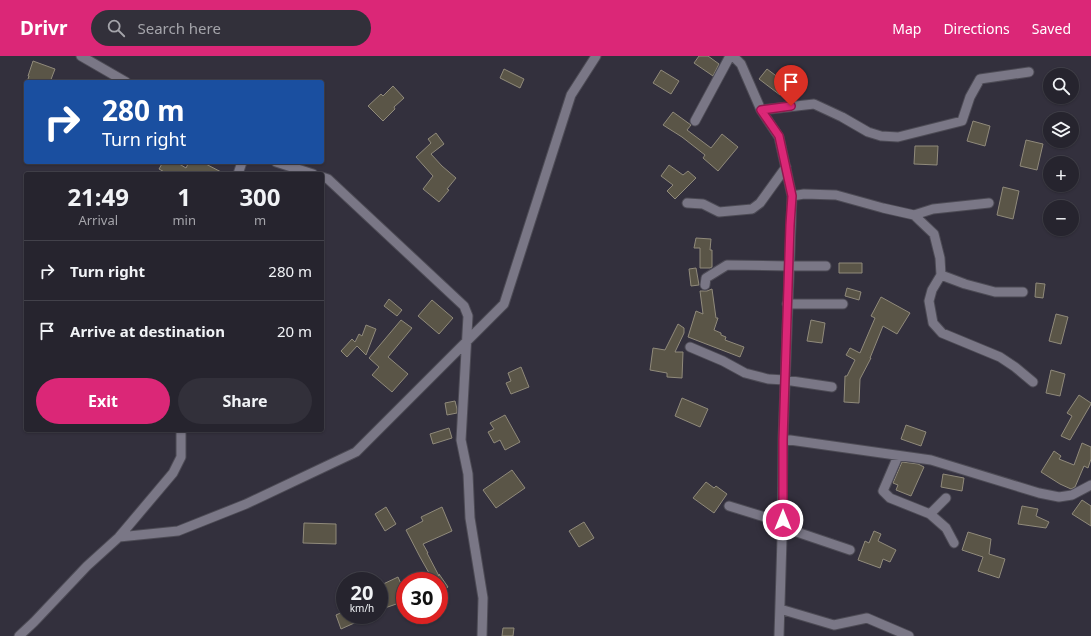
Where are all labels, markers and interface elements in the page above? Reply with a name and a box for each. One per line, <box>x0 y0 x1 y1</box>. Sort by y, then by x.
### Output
search box <box>91 10 371 46</box>
text: Drivr <box>20 15 67 41</box>
icon: search <box>105 17 127 39</box>
text: Search here <box>137 18 221 38</box>
text: Map <box>892 19 921 38</box>
text: Directions <box>943 19 1010 38</box>
text: Saved <box>1032 19 1071 38</box>
pin <box>774 65 808 106</box>
map controls <box>1043 68 1079 236</box>
button: search <box>1043 68 1079 104</box>
icon: arrive <box>780 71 802 93</box>
text: 280 m <box>102 91 185 129</box>
icon: right <box>36 96 88 148</box>
button: layers <box>1043 112 1079 148</box>
text: Turn right <box>102 127 186 151</box>
button: + <box>1043 156 1079 192</box>
text: 21:49 <box>67 180 129 213</box>
text: 1 <box>177 180 191 213</box>
text: 300 <box>239 180 281 213</box>
button: − <box>1043 200 1079 236</box>
text: Arrival <box>78 211 118 229</box>
text: min <box>172 211 196 229</box>
text: m <box>254 211 266 229</box>
icon: right <box>36 260 58 282</box>
text: Turn right <box>70 261 145 281</box>
text: 280 m <box>268 261 312 281</box>
icon: arrive <box>36 320 58 342</box>
text: Arrive at destination <box>70 321 225 341</box>
text: 20 m <box>277 321 312 341</box>
button: Exit <box>36 378 170 424</box>
button: Share <box>178 378 312 424</box>
position arrow <box>762 499 804 541</box>
speed limit sign: 30 <box>396 572 448 624</box>
text: 20 <box>351 579 373 606</box>
text: km/h <box>350 601 374 615</box>

